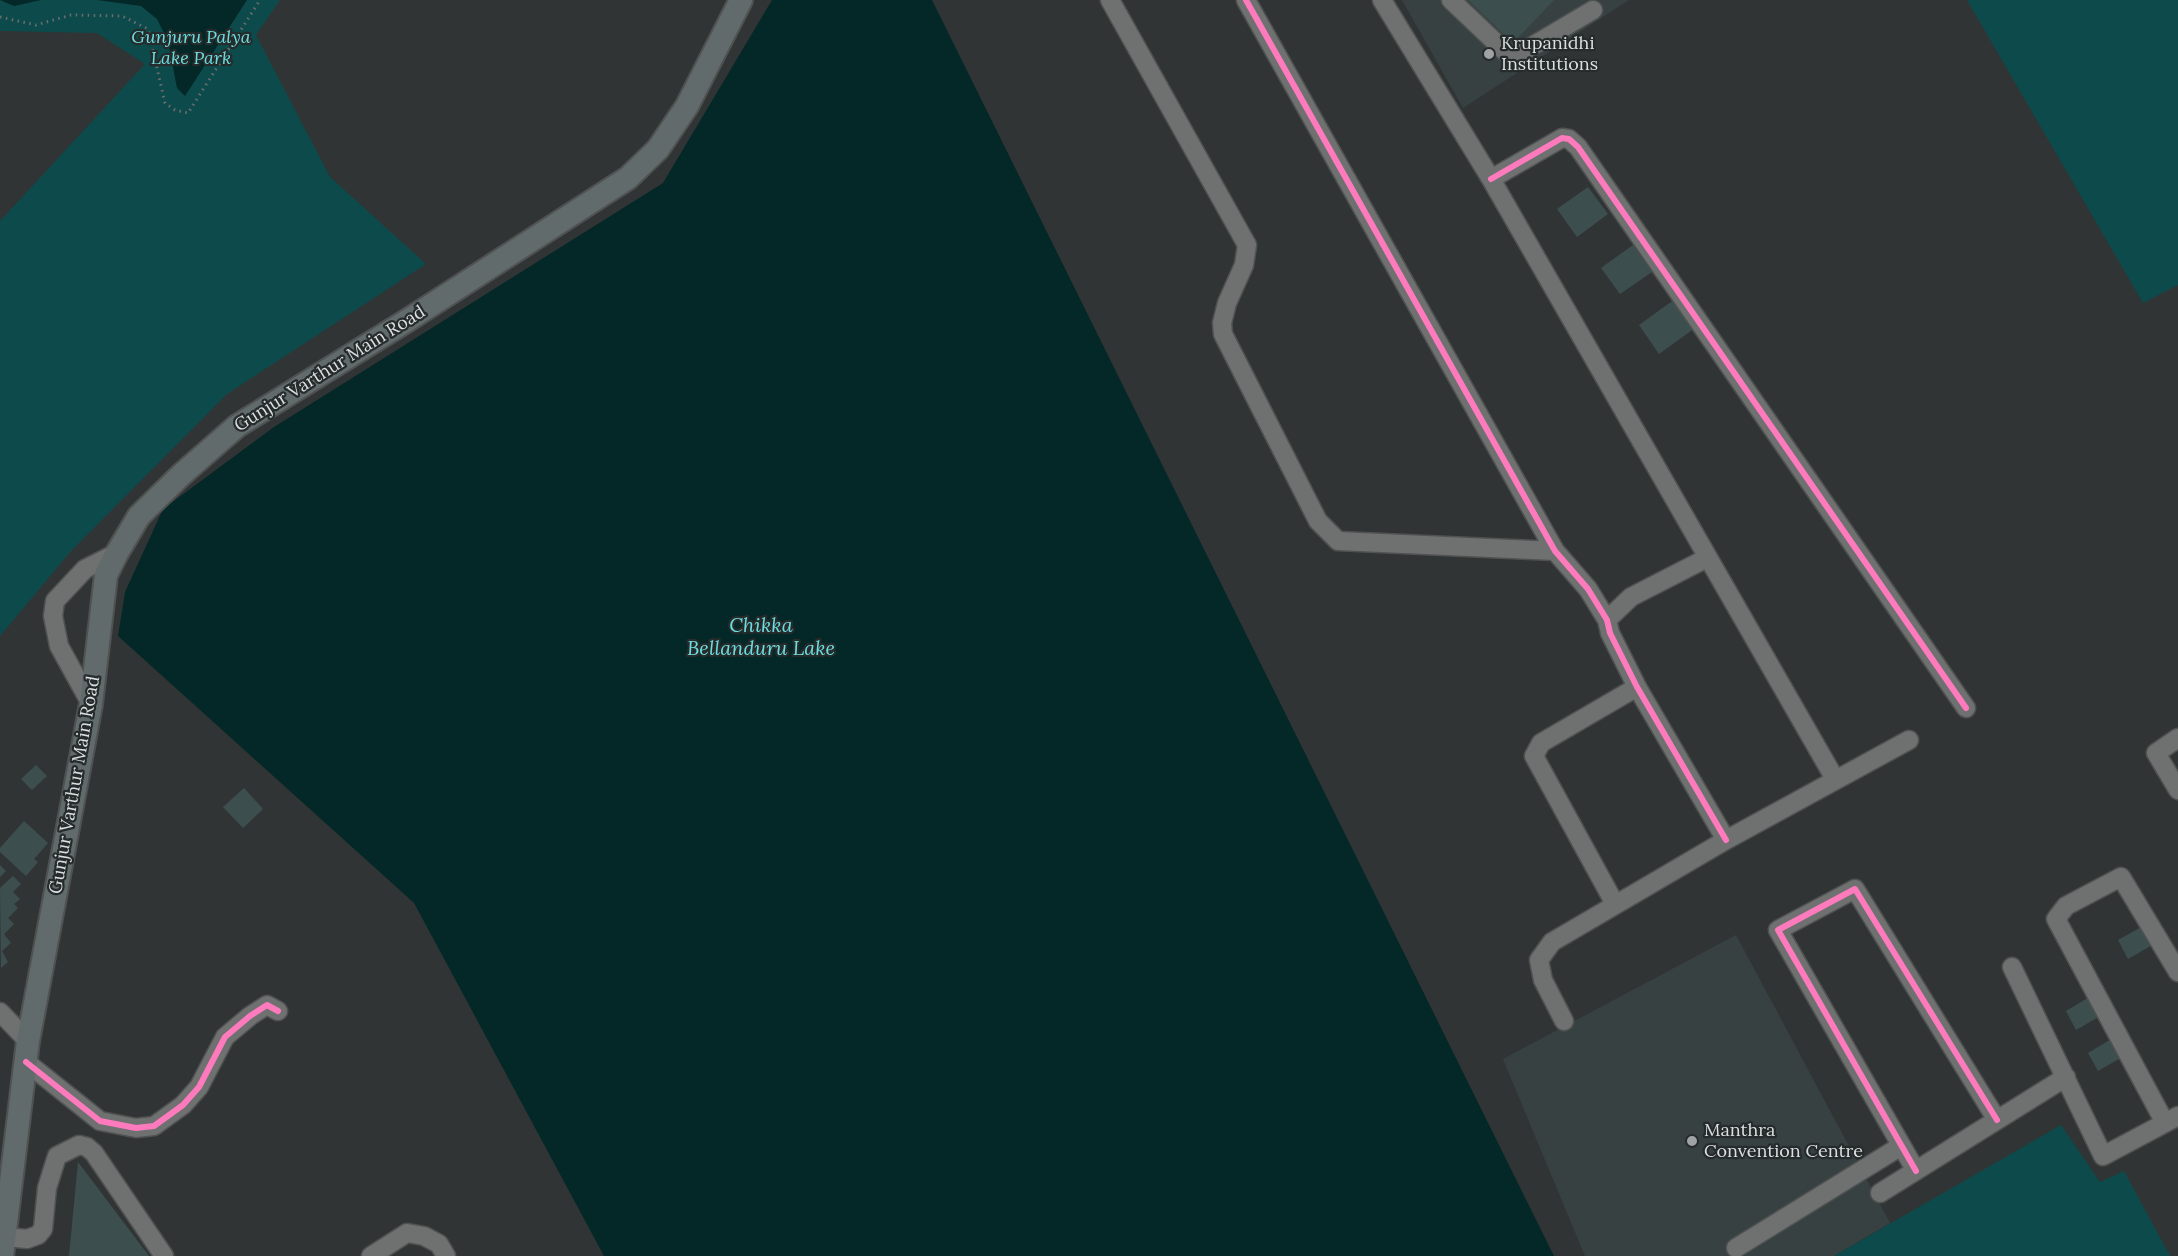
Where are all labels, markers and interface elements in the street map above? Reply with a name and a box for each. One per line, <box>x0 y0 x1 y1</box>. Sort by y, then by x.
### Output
park label: Gunjuru Palya Lake Park <box>131 27 251 70</box>
place label: Krupanidhi Institutions <box>1501 33 1598 76</box>
marker: Krupanidhi Institutions <box>1482 47 1496 61</box>
street label: Gunjur Varthur Main Road <box>231 301 429 437</box>
water label: Chikka Bellanduru Lake <box>687 614 835 661</box>
street label: Gunjur Varthur Main Road <box>45 674 105 896</box>
place label: Manthra Convention Centre <box>1704 1120 1863 1162</box>
marker: Manthra Convention Centre <box>1685 1134 1699 1148</box>

